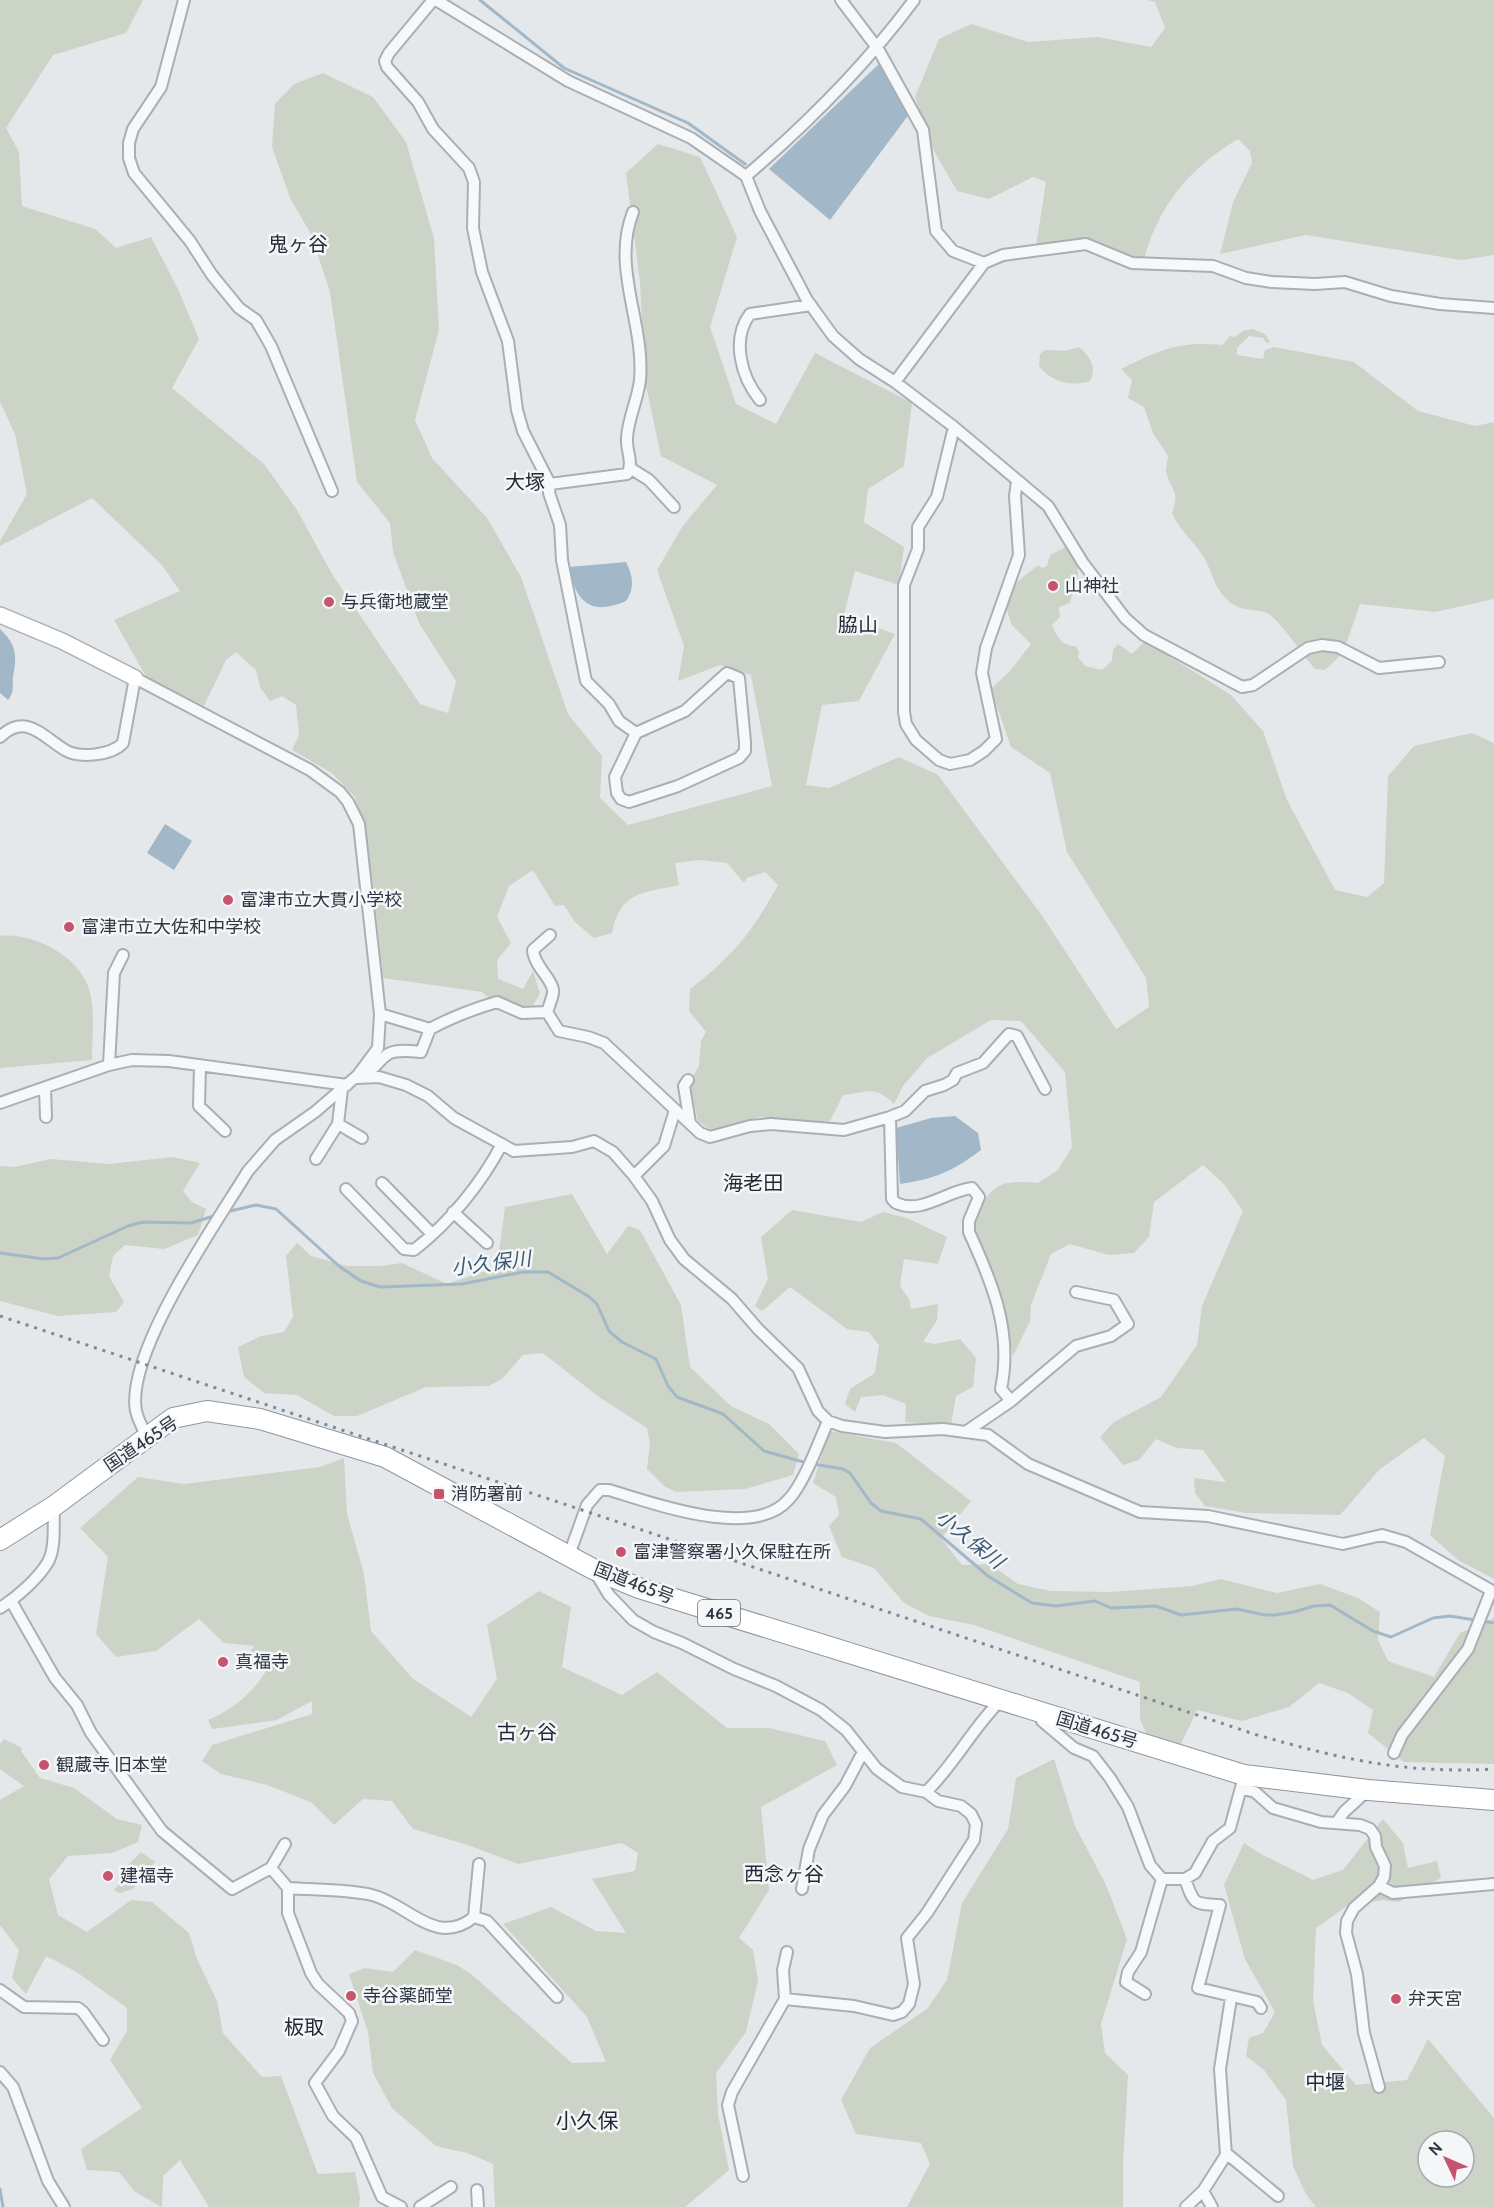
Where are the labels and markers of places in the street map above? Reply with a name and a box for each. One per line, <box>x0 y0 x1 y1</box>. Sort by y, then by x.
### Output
place label: 山神社 <box>1065 575 1119 597</box>
marker: 山神社 <box>1046 579 1060 593</box>
place label: 与兵衛地蔵堂 <box>341 591 449 613</box>
marker: 与兵衛地蔵堂 <box>322 595 336 609</box>
place label: 富津市立大貫小学校 <box>240 889 402 911</box>
marker: 富津市立大貫小学校 <box>221 893 235 907</box>
place label: 富津市立大佐和中学校 <box>81 916 261 938</box>
marker: 富津市立大佐和中学校 <box>62 920 76 934</box>
place label: 消防署前 <box>451 1483 523 1505</box>
marker: 消防署前 <box>432 1487 446 1501</box>
place label: 富津警察署小久保駐在所 <box>633 1541 831 1563</box>
marker: 富津警察署小久保駐在所 <box>614 1545 628 1559</box>
place label: 真福寺 <box>235 1651 289 1673</box>
marker: 真福寺 <box>216 1655 230 1669</box>
place label: 観蔵寺 旧本堂 <box>56 1754 168 1776</box>
marker: 観蔵寺 旧本堂 <box>37 1758 51 1772</box>
place label: 建福寺 <box>120 1865 174 1887</box>
marker: 建福寺 <box>101 1869 115 1883</box>
place label: 寺谷薬師堂 <box>363 1985 453 2007</box>
place label: 弁天宮 <box>1408 1988 1462 2010</box>
marker: 寺谷薬師堂 <box>344 1989 358 2003</box>
marker: 弁天宮 <box>1389 1992 1403 2006</box>

